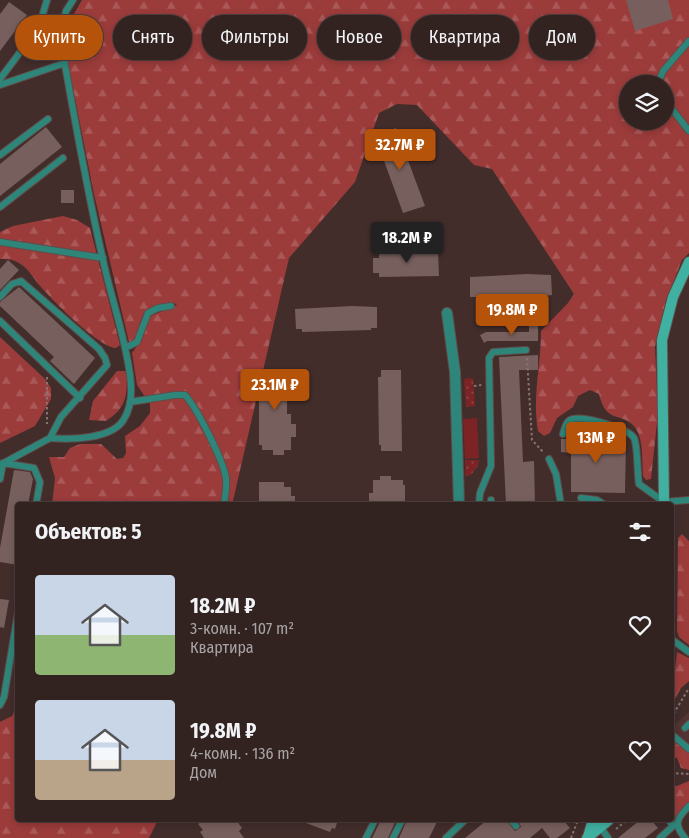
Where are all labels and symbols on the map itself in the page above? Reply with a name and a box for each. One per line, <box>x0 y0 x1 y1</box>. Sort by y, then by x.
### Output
pin: 32.7M ₽ <box>354 128 446 171</box>
pin: 18.2M ₽ <box>361 222 453 264</box>
pin: 19.8M ₽ <box>466 294 558 336</box>
pin: 23.1M ₽ <box>229 368 321 411</box>
pin: 13M ₽ <box>561 422 631 464</box>

